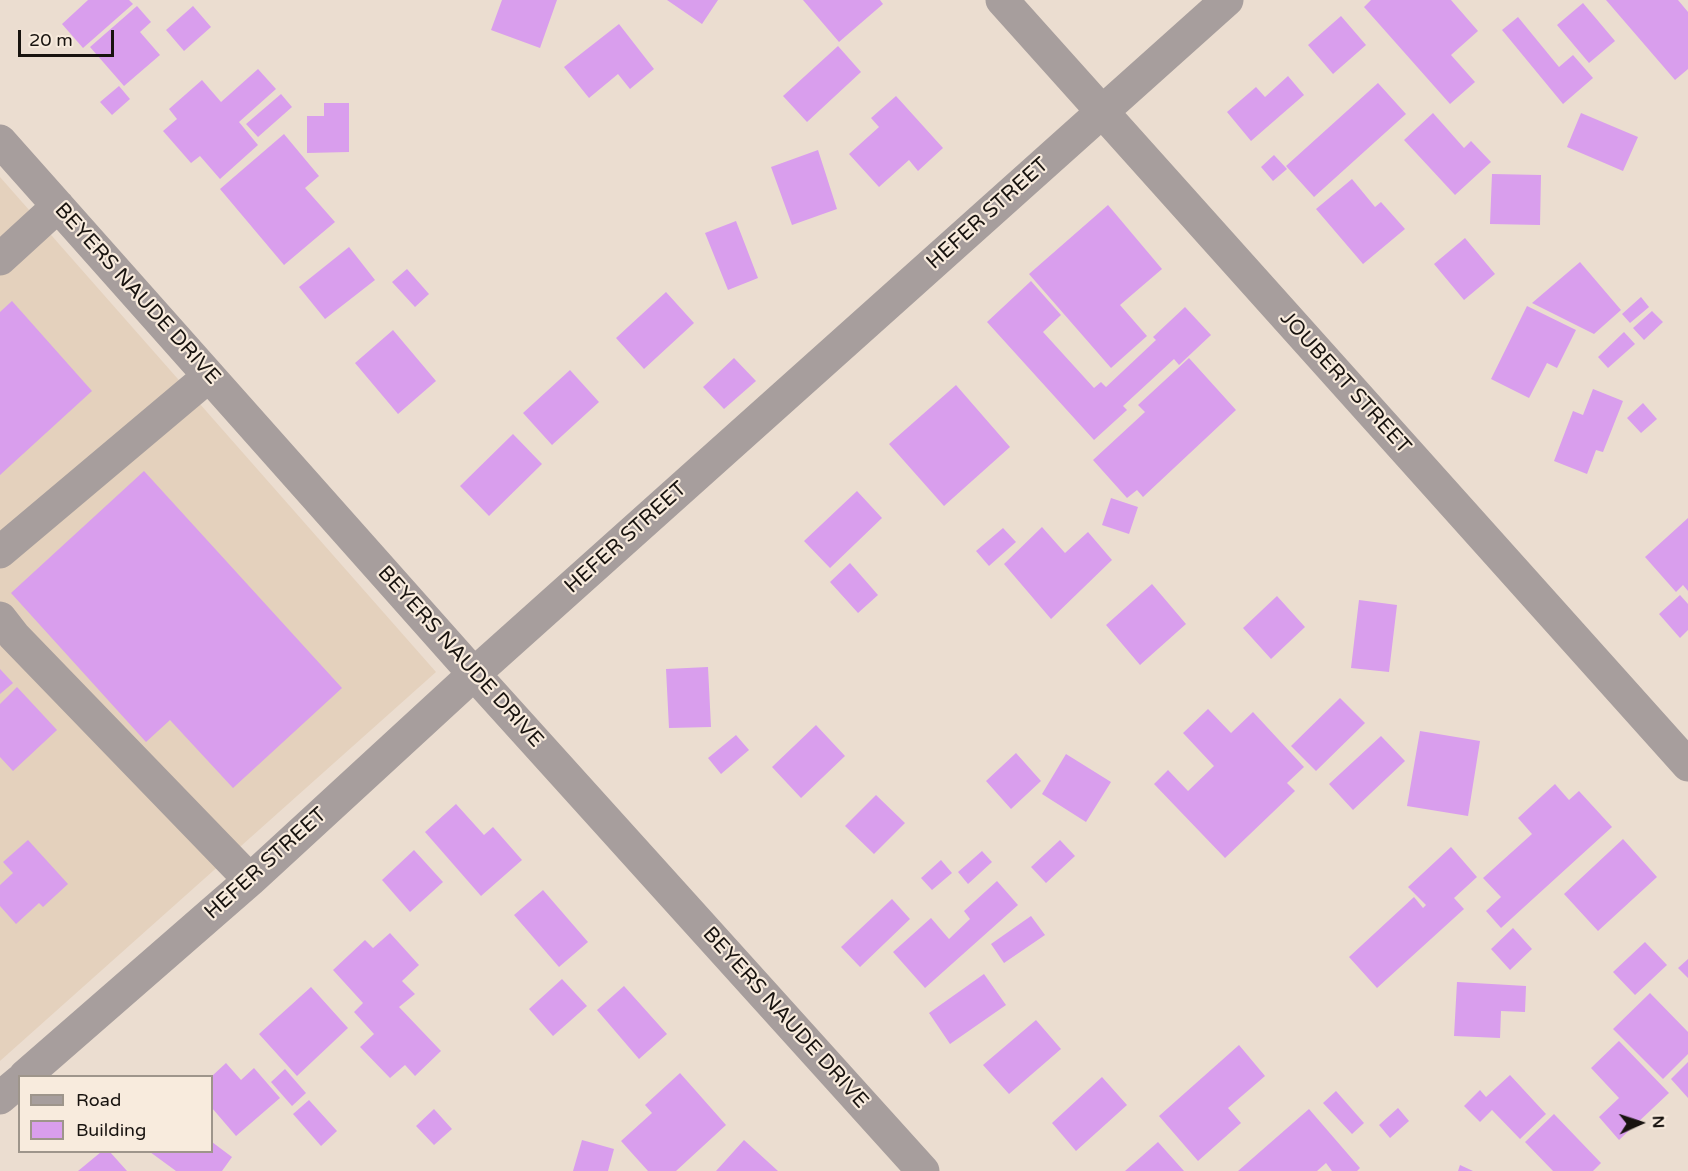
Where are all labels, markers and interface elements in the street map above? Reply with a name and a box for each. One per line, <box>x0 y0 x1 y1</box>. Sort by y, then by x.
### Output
scale bar <box>21 18 117 56</box>
text: 20 m <box>29 29 73 51</box>
street label: HEFER STREET <box>922 153 1054 275</box>
street label: BEYERS NAUDE DRIVE <box>49 198 225 390</box>
street label: JOUBERT STREET <box>1274 306 1416 460</box>
street label: HEFER STREET <box>560 477 692 599</box>
street label: BEYERS NAUDE DRIVE <box>372 561 548 753</box>
street label: HEFER STREET <box>200 803 332 925</box>
street label: BEYERS NAUDE DRIVE <box>697 922 873 1114</box>
legend <box>18 1075 213 1153</box>
text: Road <box>76 1089 121 1111</box>
north arrow <box>1610 1093 1670 1153</box>
text: N <box>1648 1115 1668 1129</box>
text: Building <box>76 1119 146 1141</box>

